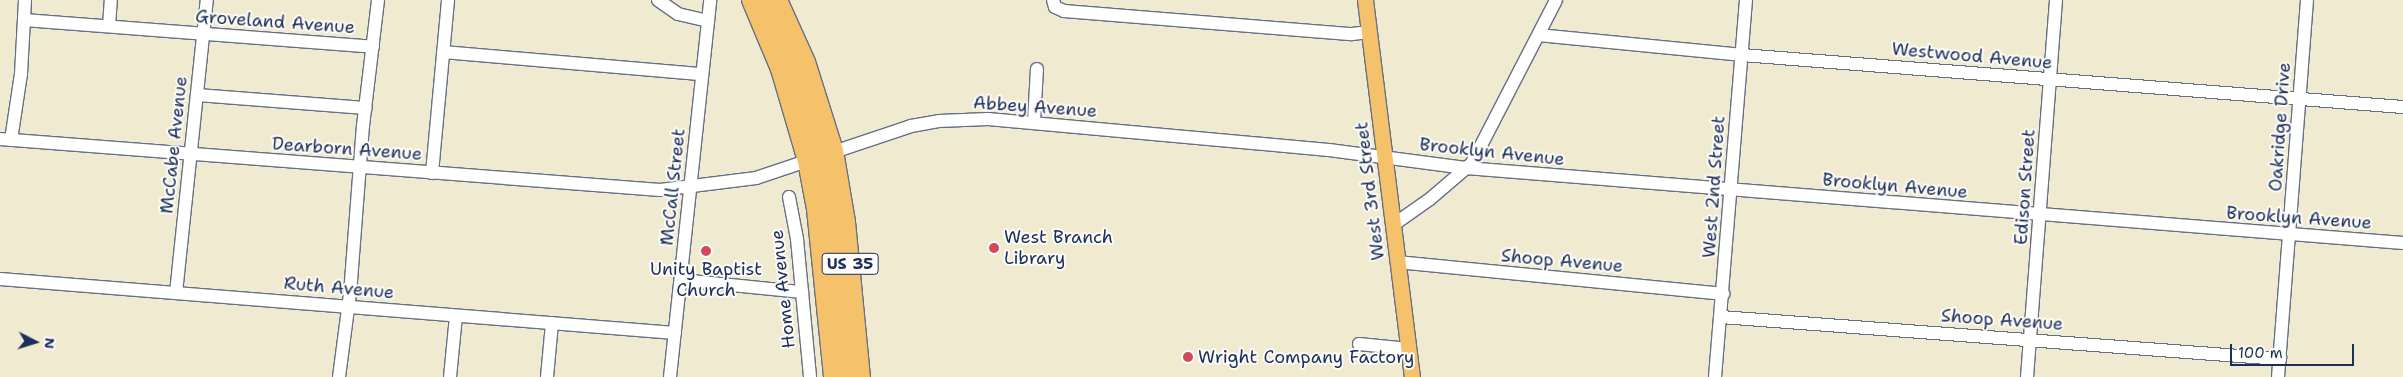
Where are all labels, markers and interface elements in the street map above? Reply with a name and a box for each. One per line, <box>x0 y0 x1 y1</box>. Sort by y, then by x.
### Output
street label: Groveland Avenue <box>195 6 355 38</box>
street label: Westwood Avenue <box>1891 38 2053 74</box>
street label: Oakridge Drive <box>2265 62 2295 192</box>
street label: McCabe Avenue <box>156 75 192 215</box>
street label: Abbey Avenue <box>972 92 1098 122</box>
street label: West 2nd Street <box>1698 115 1730 259</box>
street label: West 3rd Street <box>1351 120 1389 262</box>
street label: McCall Street <box>656 127 690 247</box>
street label: Edison Street <box>2010 128 2040 246</box>
street label: Dearborn Avenue <box>271 133 423 165</box>
street label: Brooklyn Avenue <box>1418 134 1566 170</box>
street label: Brooklyn Avenue <box>1821 169 1969 203</box>
street label: Brooklyn Avenue <box>2226 202 2372 234</box>
place label: West Branch Library <box>1004 227 1113 270</box>
street label: Home Avenue <box>766 229 800 349</box>
marker: West Branch Library <box>988 242 1000 254</box>
marker: Unity Baptist Church <box>700 245 712 257</box>
street label: Shoop Avenue <box>1500 245 1624 277</box>
road number: US 35 <box>821 250 879 278</box>
place label: Unity Baptist Church <box>650 259 762 302</box>
street label: Ruth Avenue <box>283 272 395 304</box>
street label: Shoop Avenue <box>1940 305 2064 335</box>
north arrow <box>10 317 60 367</box>
scale bar <box>2233 334 2357 366</box>
text: N <box>40 337 59 350</box>
text: 100 m <box>2238 343 2283 363</box>
place label: Wright Company Factory <box>1198 346 1414 368</box>
marker: Wright Company Factory <box>1182 351 1194 363</box>

